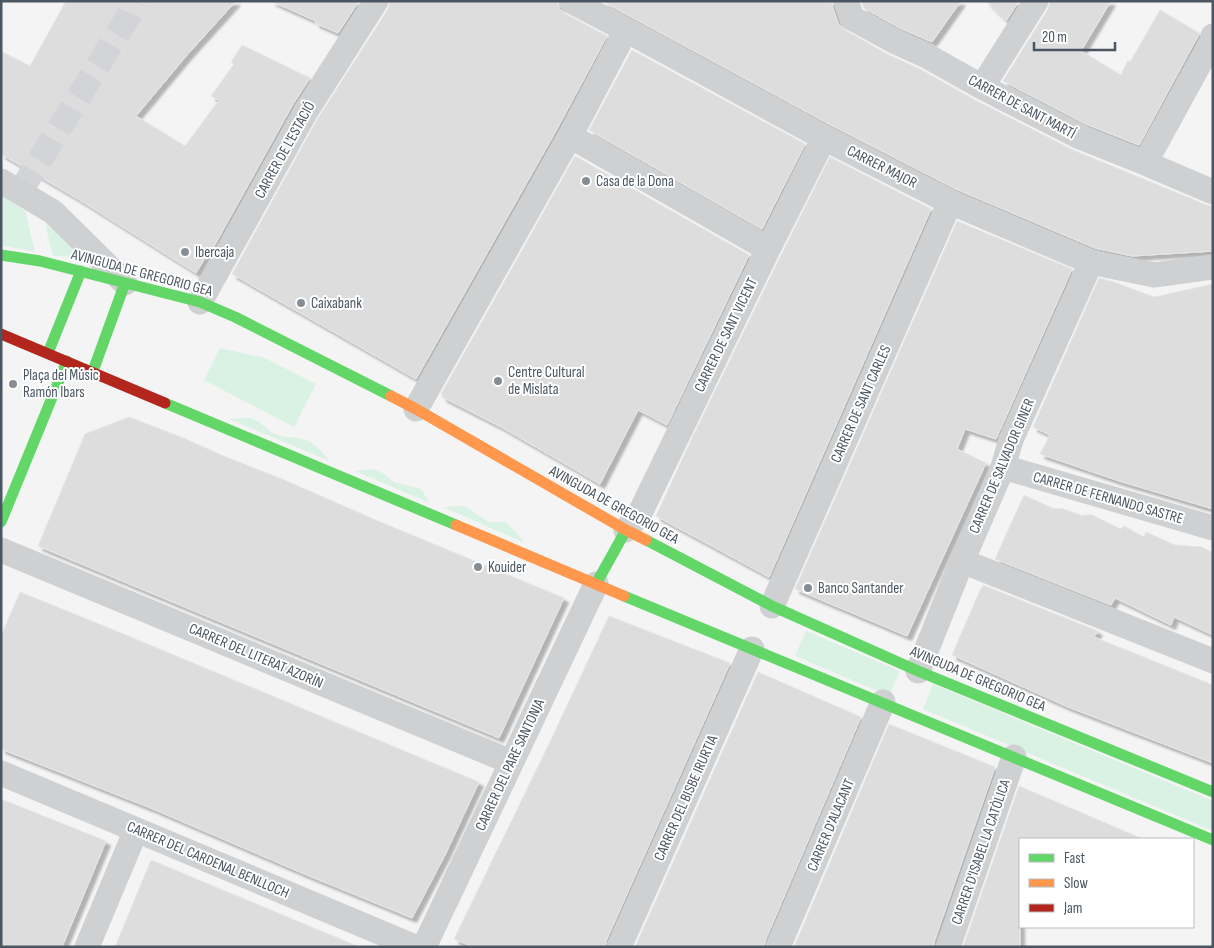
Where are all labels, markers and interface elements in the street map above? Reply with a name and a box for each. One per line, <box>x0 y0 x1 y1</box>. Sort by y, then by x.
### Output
scale bar <box>1034 20 1115 52</box>
text: 20 m <box>1042 28 1067 47</box>
street label: CARRER DE SANT MARTÍ <box>965 71 1079 143</box>
street label: CARRER DE L'ESTACIÓ <box>251 98 319 202</box>
street label: CARRER MAJOR <box>844 141 920 193</box>
place label: Casa de la Dona <box>596 172 674 191</box>
marker: Casa de la Dona <box>580 175 592 187</box>
place label: Ibercaja <box>195 243 235 262</box>
street label: AVINGUDA DE GREGORIO GEA <box>68 245 215 301</box>
marker: Ibercaja <box>179 246 191 258</box>
street label: CARRER DE SANT VICENT <box>690 275 762 395</box>
place label: Caixabank <box>311 294 362 313</box>
marker: Caixabank <box>295 297 307 309</box>
street label: CARRER DE SANT CARLES <box>827 342 895 466</box>
place label: Centre Cultural de Mislata <box>508 363 585 399</box>
place label: Plaça del Músic Ramón Ibars <box>23 366 99 402</box>
marker: Centre Cultural de Mislata <box>492 375 504 387</box>
marker: Plaça del Músic Ramón Ibars <box>7 378 19 390</box>
street label: CARRER DE SALVADOR GINER <box>965 396 1039 536</box>
street label: AVINGUDA DE GREGORIO GEA <box>545 461 683 549</box>
street label: CARRER DE FERNANDO SASTRE <box>1031 467 1185 529</box>
place label: Kouider <box>488 558 527 577</box>
marker: Kouider <box>472 561 484 573</box>
place label: Banco Santander <box>818 579 904 598</box>
marker: Banco Santander <box>802 582 814 594</box>
street label: CARRER DEL LITERAT AZORÍN <box>186 619 326 693</box>
street label: AVINGUDA DE GREGORIO GEA <box>906 641 1049 716</box>
street label: CARRER DEL PARE SANTONJA <box>471 696 549 834</box>
street label: CARRER DEL BISBE IRURTIA <box>650 732 722 864</box>
street label: CARRER D'ALACANT <box>803 776 859 874</box>
street label: CARRER D'ISABEL LA CATÒLICA <box>947 776 1015 927</box>
street label: CARRER DEL CARDENAL BENLLOCH <box>124 817 292 903</box>
legend <box>1019 838 1194 928</box>
text: Fast <box>1064 849 1086 868</box>
text: Slow <box>1064 874 1088 893</box>
text: Jam <box>1063 899 1082 918</box>

